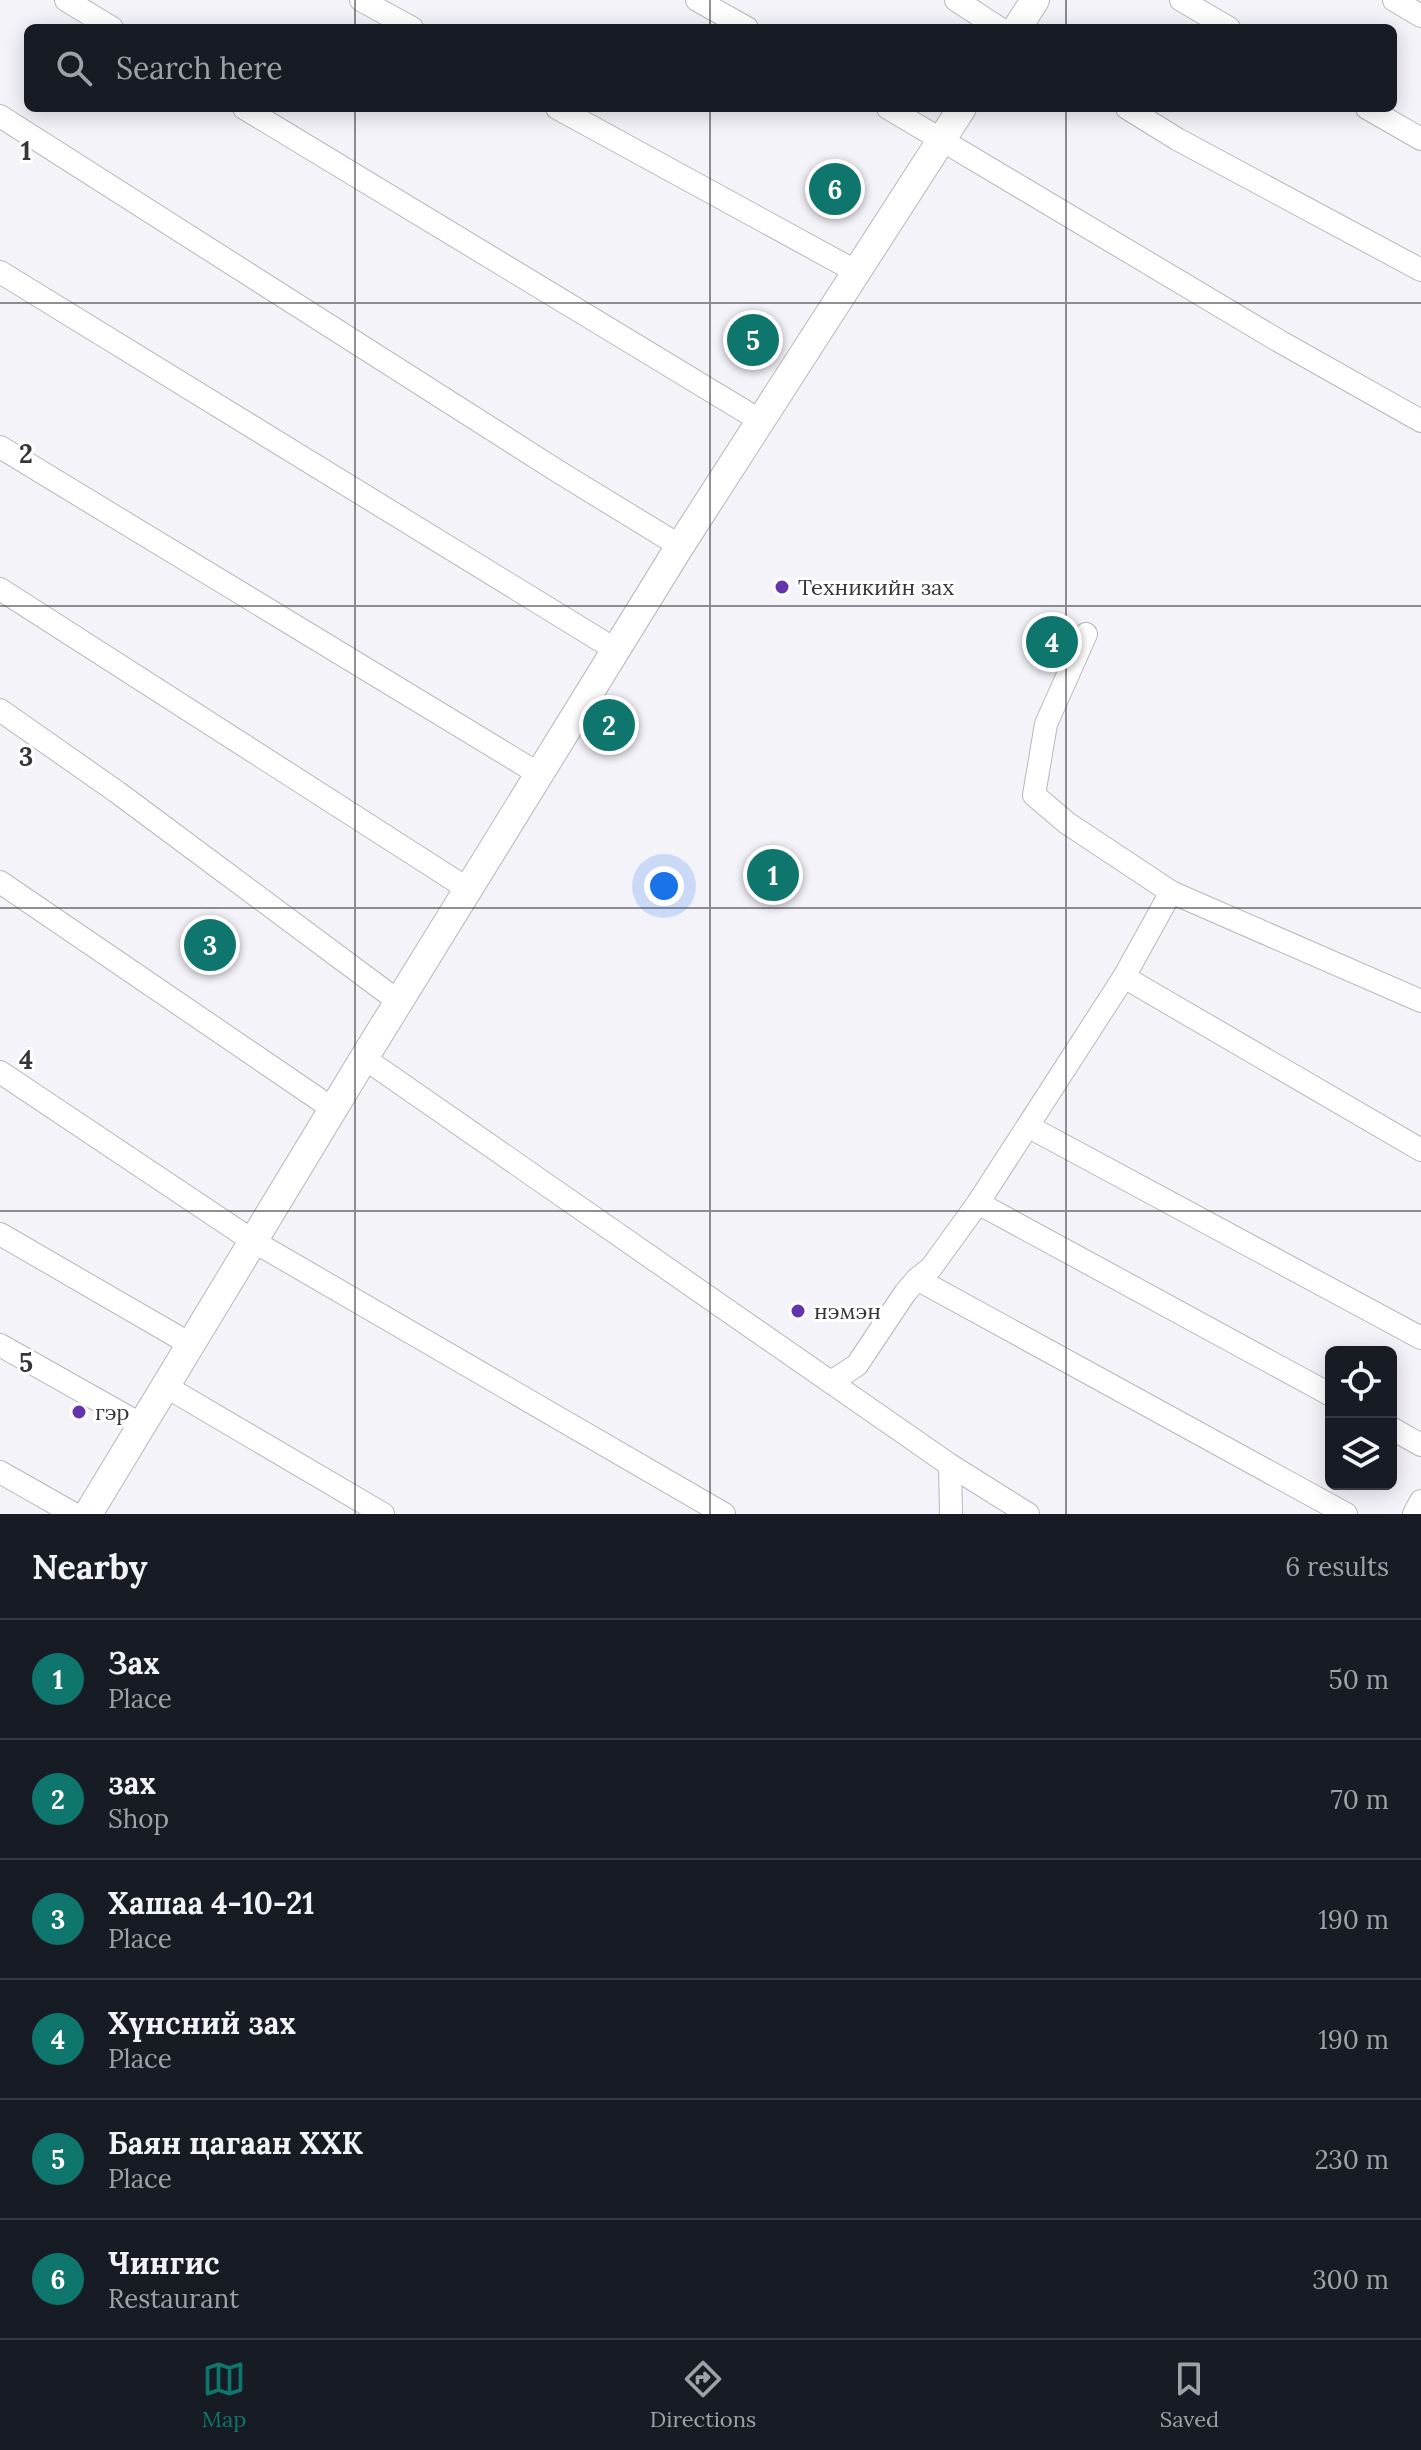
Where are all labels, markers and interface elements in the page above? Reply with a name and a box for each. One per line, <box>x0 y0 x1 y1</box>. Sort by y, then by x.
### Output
search box <box>24 24 1397 112</box>
icon: search <box>52 46 96 90</box>
text: Search here <box>116 49 283 87</box>
text: 1 <box>21 134 31 167</box>
pin: 6 <box>809 159 861 219</box>
pin: 5 <box>727 310 779 370</box>
text: 2 <box>19 437 33 470</box>
place label: Техникийн зах <box>798 573 954 601</box>
marker: Техникийн зах <box>773 578 791 596</box>
pin: 4 <box>1026 612 1078 672</box>
pin: 2 <box>583 695 635 755</box>
text: 3 <box>19 740 33 773</box>
pin: 1 <box>747 845 799 905</box>
your location <box>644 866 684 906</box>
pin: 3 <box>184 915 236 975</box>
text: 4 <box>19 1043 33 1076</box>
place label: нэмэн <box>814 1297 881 1325</box>
marker: нэмэн <box>789 1302 807 1320</box>
text: 5 <box>19 1346 33 1379</box>
map controls <box>1325 1346 1397 1490</box>
button: locate <box>1325 1346 1397 1418</box>
place label: гэр <box>95 1398 129 1426</box>
marker: гэр <box>70 1403 88 1421</box>
button: layers <box>1325 1418 1397 1490</box>
text: Nearby <box>32 1545 148 1588</box>
text: 6 results <box>1285 1550 1389 1583</box>
text: Зах <box>108 1644 160 1682</box>
text: 1 <box>53 1663 63 1696</box>
text: 50 m <box>1329 1663 1389 1696</box>
text: Place <box>108 1682 172 1715</box>
text: зах <box>108 1764 156 1802</box>
text: 2 <box>51 1783 65 1816</box>
text: 70 m <box>1331 1783 1389 1816</box>
text: Shop <box>108 1802 169 1835</box>
text: Хашаа 4-10-21 <box>108 1884 314 1922</box>
text: 3 <box>51 1903 65 1936</box>
text: 190 m <box>1318 1903 1389 1936</box>
text: Place <box>108 1922 172 1955</box>
text: Хүнсний зах <box>108 2004 296 2042</box>
text: 4 <box>51 2023 65 2056</box>
text: 190 m <box>1318 2023 1389 2056</box>
text: Place <box>108 2042 172 2075</box>
text: Баян цагаан ХХК <box>108 2124 363 2162</box>
text: 5 <box>51 2143 65 2176</box>
text: 230 m <box>1315 2143 1389 2176</box>
text: Place <box>108 2162 172 2195</box>
text: Чингис <box>108 2244 220 2282</box>
text: 6 <box>51 2263 65 2296</box>
text: 300 m <box>1312 2263 1389 2296</box>
text: Restaurant <box>108 2282 239 2315</box>
tab: Map <box>202 2357 246 2433</box>
tab: Directions <box>650 2357 756 2433</box>
tab: Saved <box>1160 2357 1219 2433</box>

